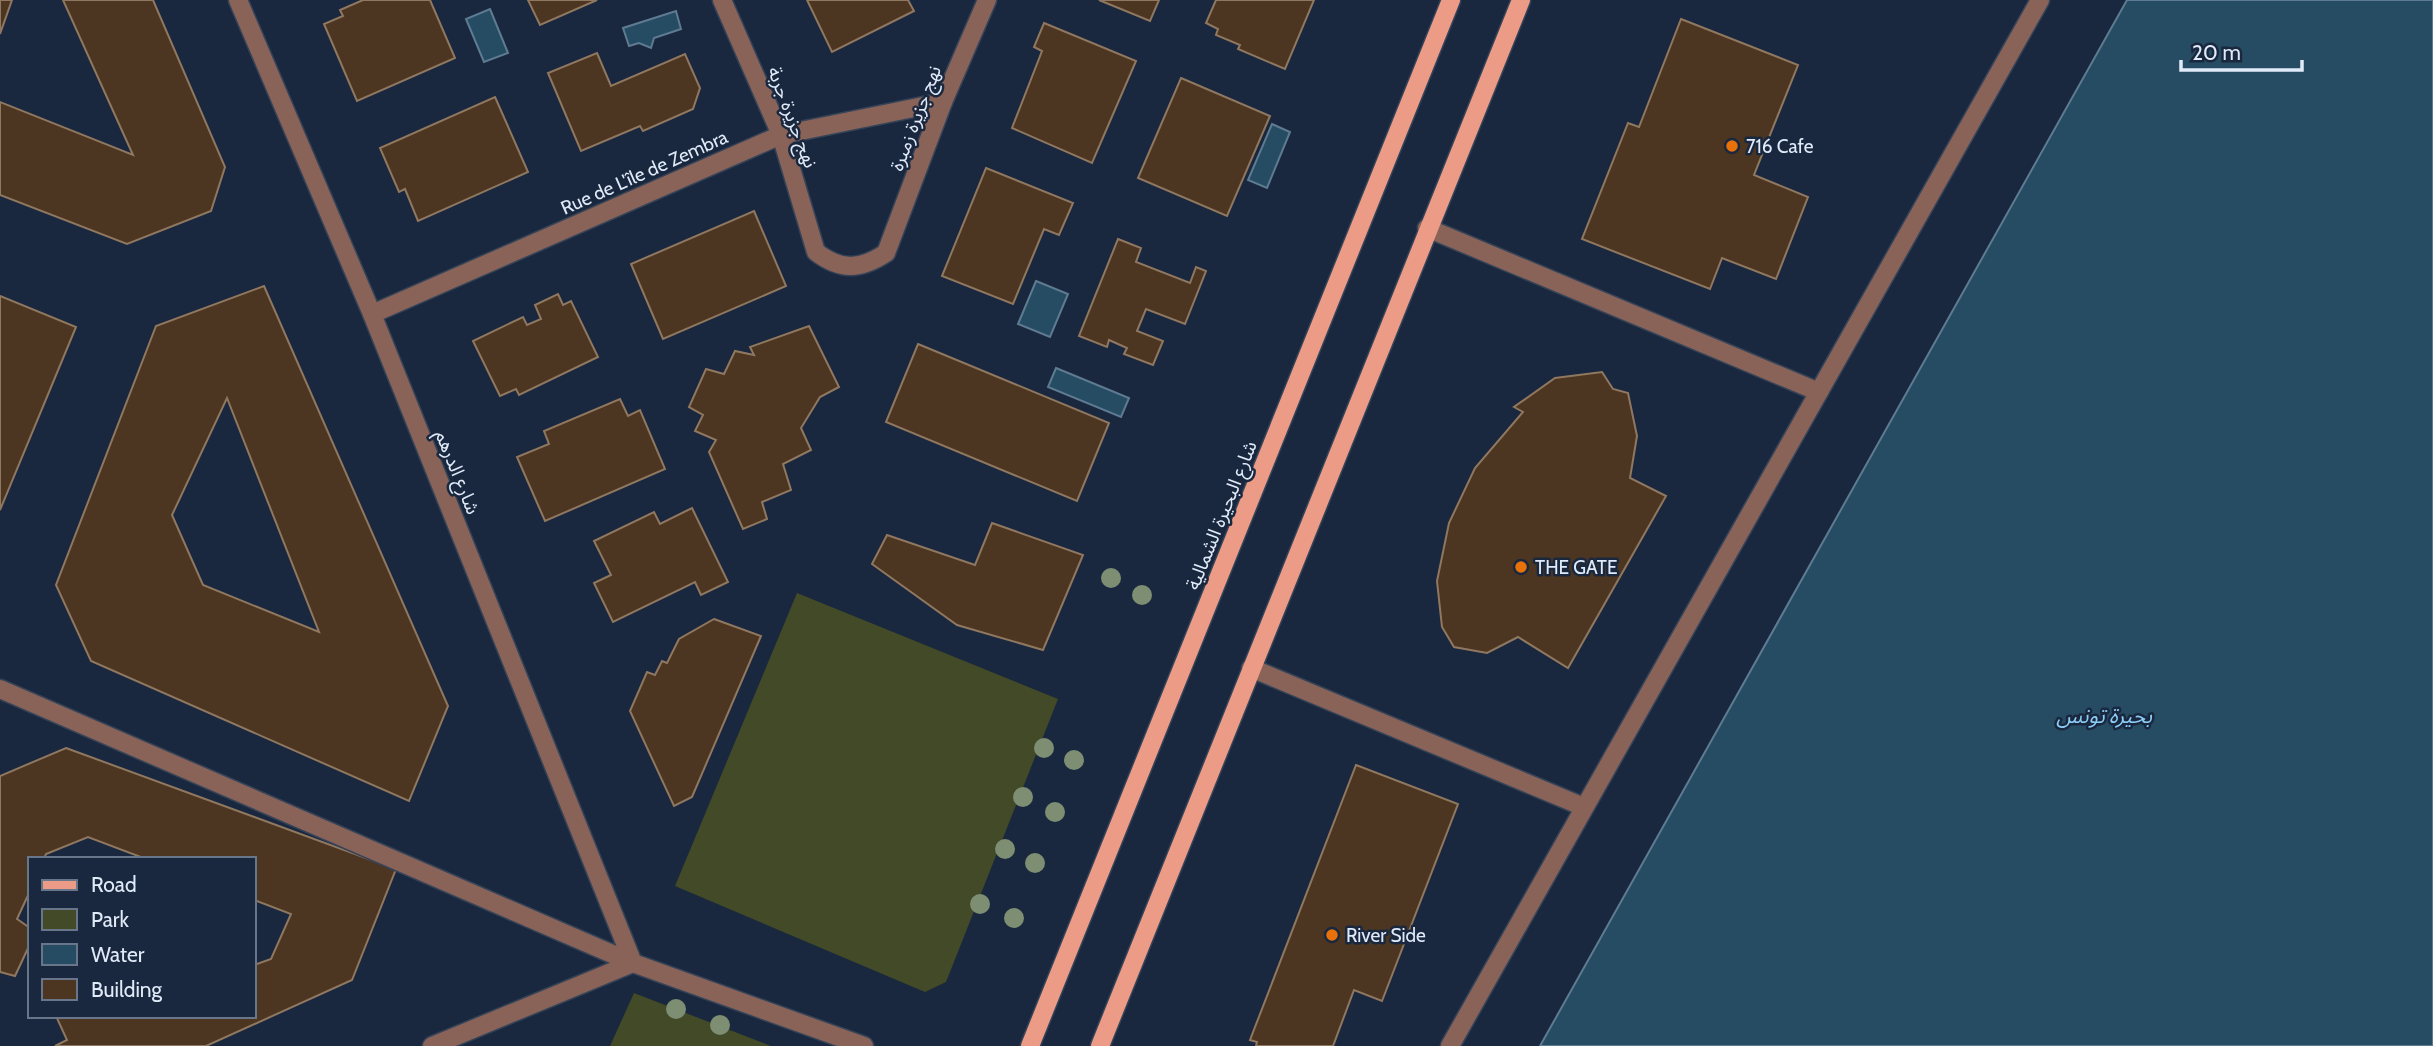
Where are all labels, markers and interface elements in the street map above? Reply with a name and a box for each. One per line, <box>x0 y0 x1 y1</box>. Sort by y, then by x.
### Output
scale bar <box>2181 28 2302 72</box>
text: 20 m <box>2192 40 2241 65</box>
street label: نهج جزيرة زمبرة <box>885 62 949 175</box>
street label: نهج جزيرة جربة <box>760 63 822 172</box>
street label: Rue de L'île de Zembra <box>557 125 731 220</box>
place label: 716 Cafe <box>1746 135 1814 158</box>
marker: 716 Cafe <box>1724 138 1740 154</box>
street label: شارع الدرهم <box>427 427 485 519</box>
street label: شارع البحيرة الشمالية <box>1181 437 1264 594</box>
place label: THE GATE <box>1535 556 1617 579</box>
marker: THE GATE <box>1513 559 1529 575</box>
water label: بحيرة تونس <box>2056 703 2152 728</box>
legend <box>28 857 256 1018</box>
text: Road <box>91 872 137 897</box>
text: Park <box>91 907 129 932</box>
place label: River Side <box>1346 924 1426 947</box>
marker: River Side <box>1324 927 1340 943</box>
text: Water <box>91 942 145 967</box>
text: Building <box>91 977 163 1002</box>

